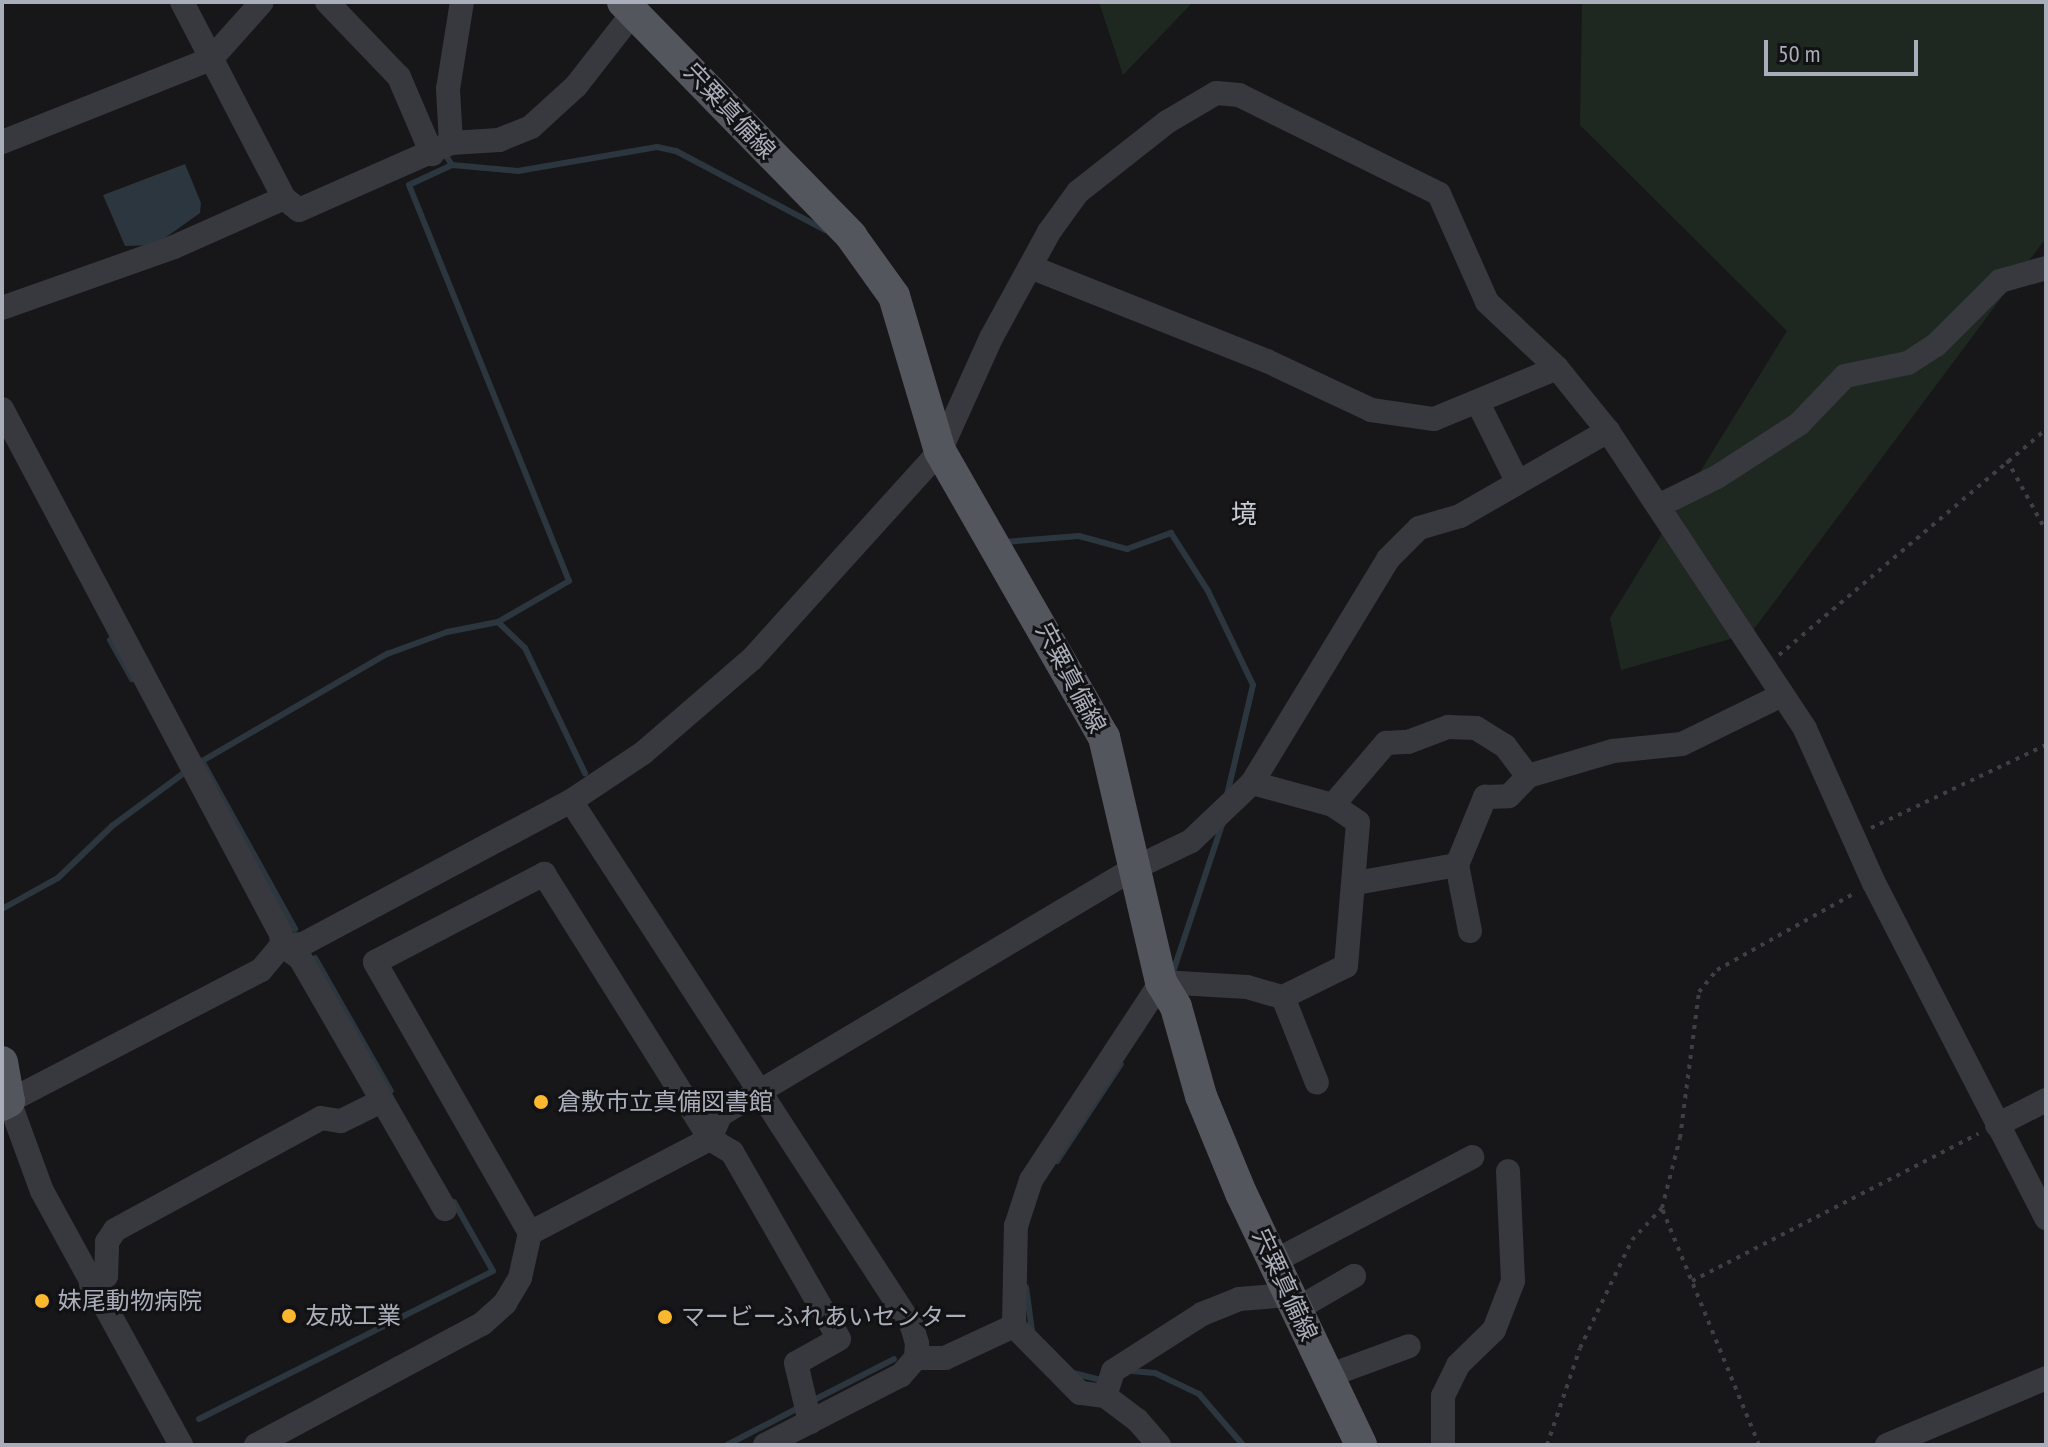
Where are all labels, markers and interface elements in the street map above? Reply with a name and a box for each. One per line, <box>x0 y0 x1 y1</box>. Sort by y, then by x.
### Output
scale bar <box>1768 24 1922 74</box>
text: 50 m <box>1778 38 1820 69</box>
street label: 宍粟真備線 <box>679 57 781 165</box>
district label: 境 <box>1231 498 1257 530</box>
street label: 宍粟真備線 <box>1030 618 1112 738</box>
place label: 倉敷市立真備図書館 <box>557 1088 773 1116</box>
marker: 倉敷市立真備図書館 <box>532 1093 550 1111</box>
street label: 宍粟真備線 <box>1247 1225 1323 1345</box>
place label: 妹尾動物病院 <box>58 1287 202 1315</box>
marker: 妹尾動物病院 <box>33 1292 51 1310</box>
place label: 友成工業 <box>305 1302 401 1330</box>
place label: マービーふれあいセンター <box>681 1303 969 1331</box>
marker: 友成工業 <box>280 1307 298 1325</box>
marker: マービーふれあいセンター <box>656 1308 674 1326</box>

